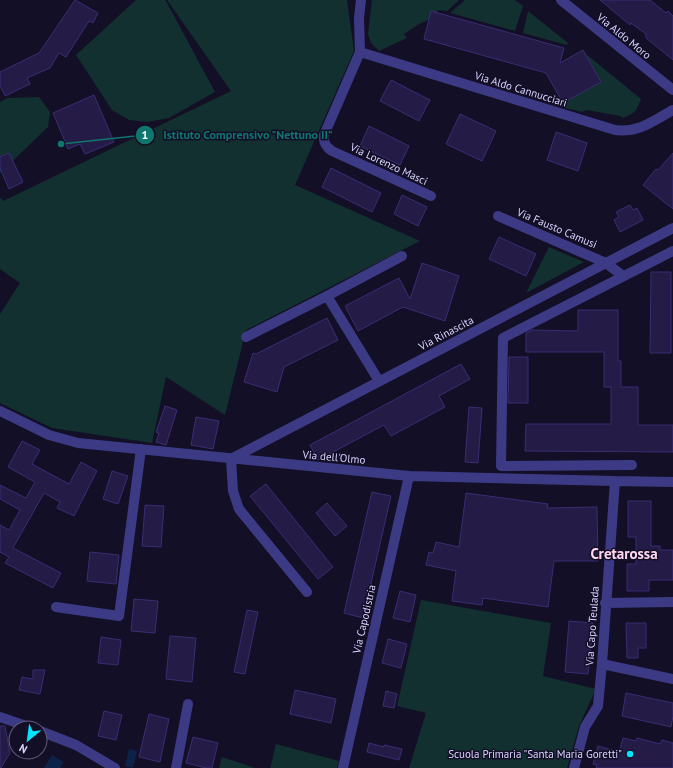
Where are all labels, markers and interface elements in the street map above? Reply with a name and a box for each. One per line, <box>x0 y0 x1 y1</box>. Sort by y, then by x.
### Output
street label: Via Aldo Moro <box>593 9 654 62</box>
street label: Via Aldo Cannucciari <box>472 68 569 110</box>
callout: Istituto Comprensivo "Nettuno II" <box>135 123 341 147</box>
text: 1 <box>142 127 148 142</box>
text: Istituto Comprensivo "Nettuno II" <box>163 127 333 142</box>
street label: Via Lorenzo Masci <box>347 139 430 188</box>
street label: Via Fausto Camusi <box>514 204 599 251</box>
street label: Via Rinascita <box>415 313 476 354</box>
street label: Via dell'Olmo <box>301 447 366 467</box>
district label: Cretarossa <box>590 544 658 563</box>
street label: Via Capodistria <box>349 583 379 656</box>
street label: Via Capo Teulada <box>582 586 602 667</box>
north arrow <box>8 720 48 760</box>
text: N <box>17 741 30 757</box>
place label: Scuola Primaria "Santa Maria Goretti" <box>448 747 622 761</box>
marker: Scuola Primaria "Santa Maria Goretti" <box>625 749 635 759</box>

